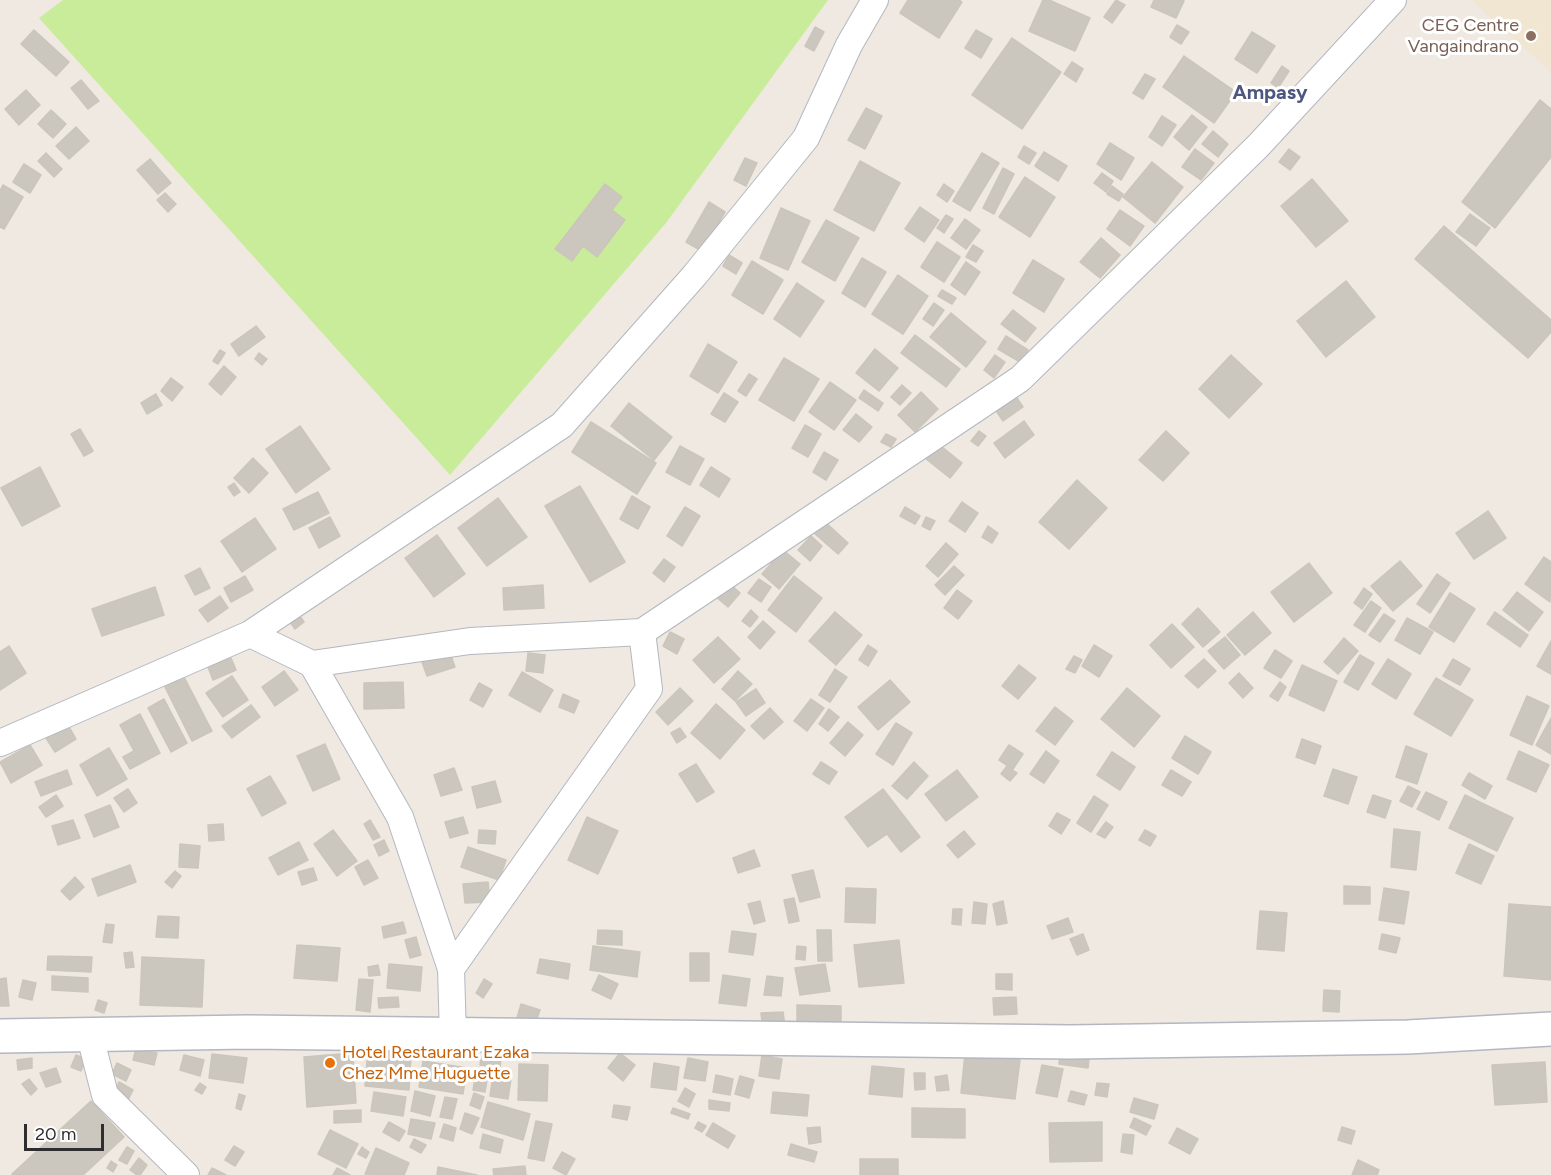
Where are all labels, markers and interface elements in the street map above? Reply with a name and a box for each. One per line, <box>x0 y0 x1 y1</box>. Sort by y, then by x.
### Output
place label: CEG Centre Vangaindrano <box>1408 15 1519 57</box>
marker: CEG Centre Vangaindrano <box>1524 29 1538 43</box>
district label: Ampasy <box>1232 81 1308 105</box>
place label: Hotel Restaurant Ezaka Chez Mme Huguette <box>342 1042 529 1084</box>
marker: Hotel Restaurant Ezaka Chez Mme Huguette <box>323 1056 337 1070</box>
scale bar <box>27 1112 106 1150</box>
text: 20 m <box>35 1123 76 1145</box>

